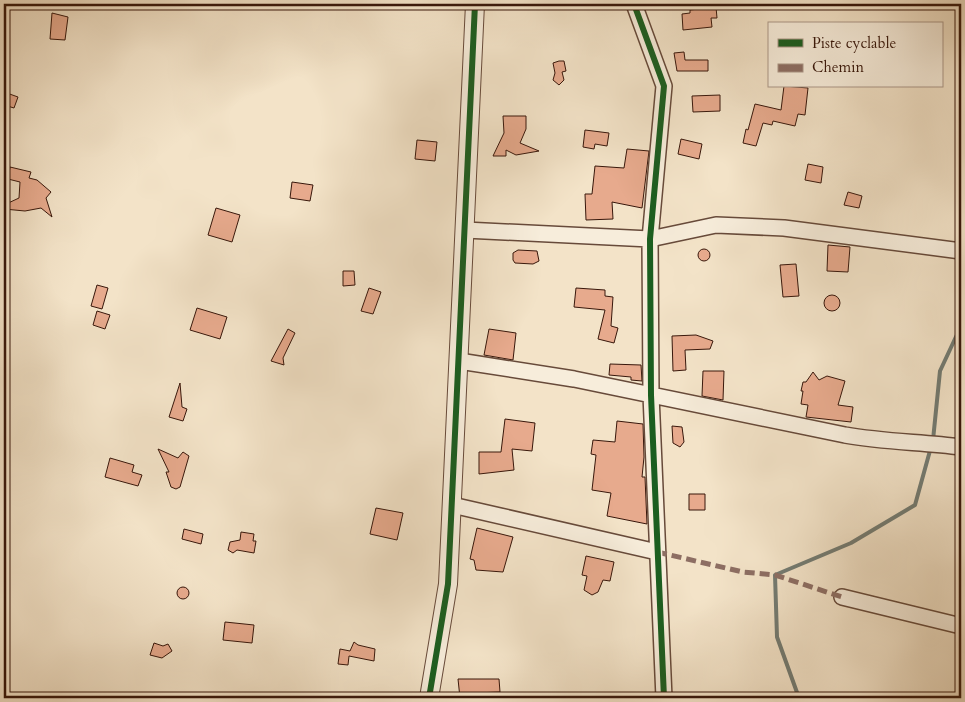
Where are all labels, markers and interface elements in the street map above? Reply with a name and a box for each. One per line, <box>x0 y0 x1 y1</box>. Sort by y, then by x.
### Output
legend <box>768 22 942 88</box>
text: Piste cyclable <box>812 33 896 53</box>
text: Chemin <box>812 57 864 77</box>

